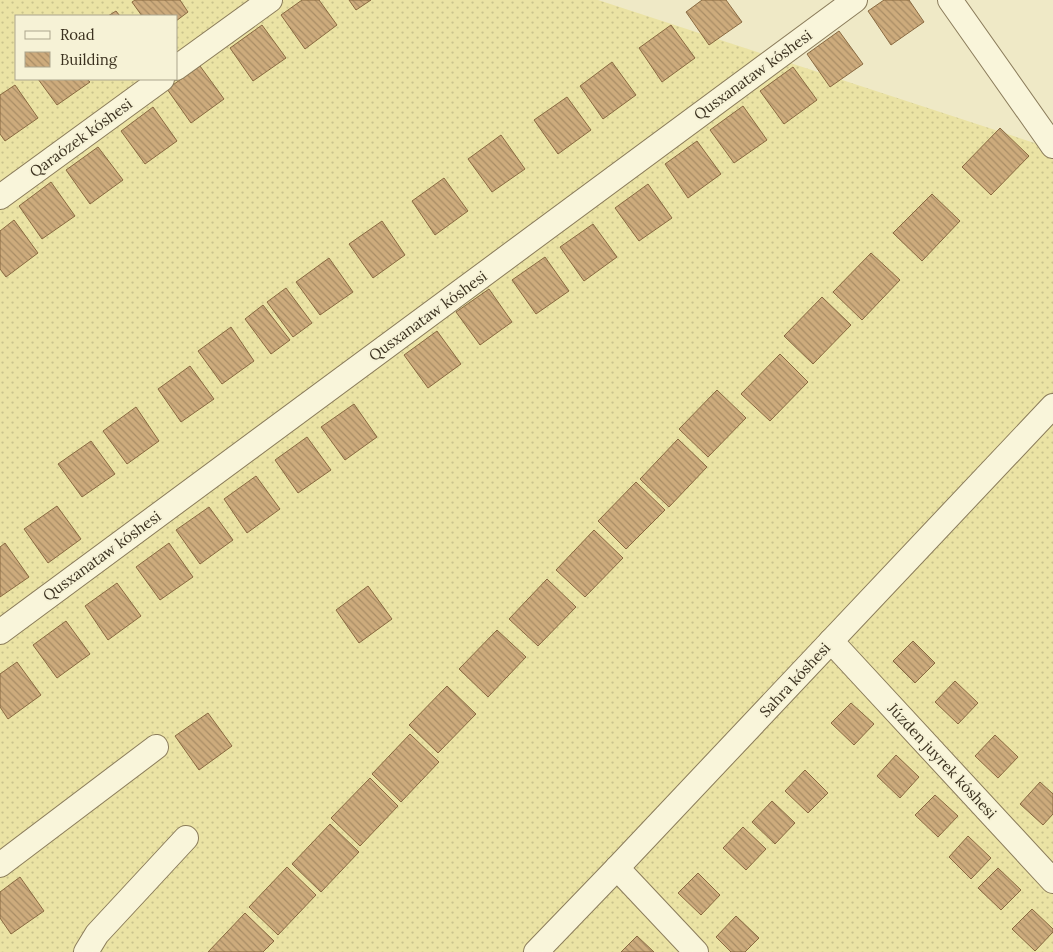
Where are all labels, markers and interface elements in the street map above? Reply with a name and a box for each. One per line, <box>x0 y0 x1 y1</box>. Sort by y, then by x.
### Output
legend <box>15 15 178 80</box>
text: Road <box>60 25 95 44</box>
street label: Qusxanataw kóshesi <box>690 25 816 124</box>
text: Building <box>60 50 118 69</box>
street label: Qaraózek kóshesi <box>26 94 136 181</box>
street label: Qusxanataw kóshesi <box>365 266 491 365</box>
street label: Qusxanataw kóshesi <box>39 506 165 605</box>
street label: Sahra kóshesi <box>755 638 834 721</box>
street label: Júzden juyrek kóshesi <box>883 698 1001 823</box>

